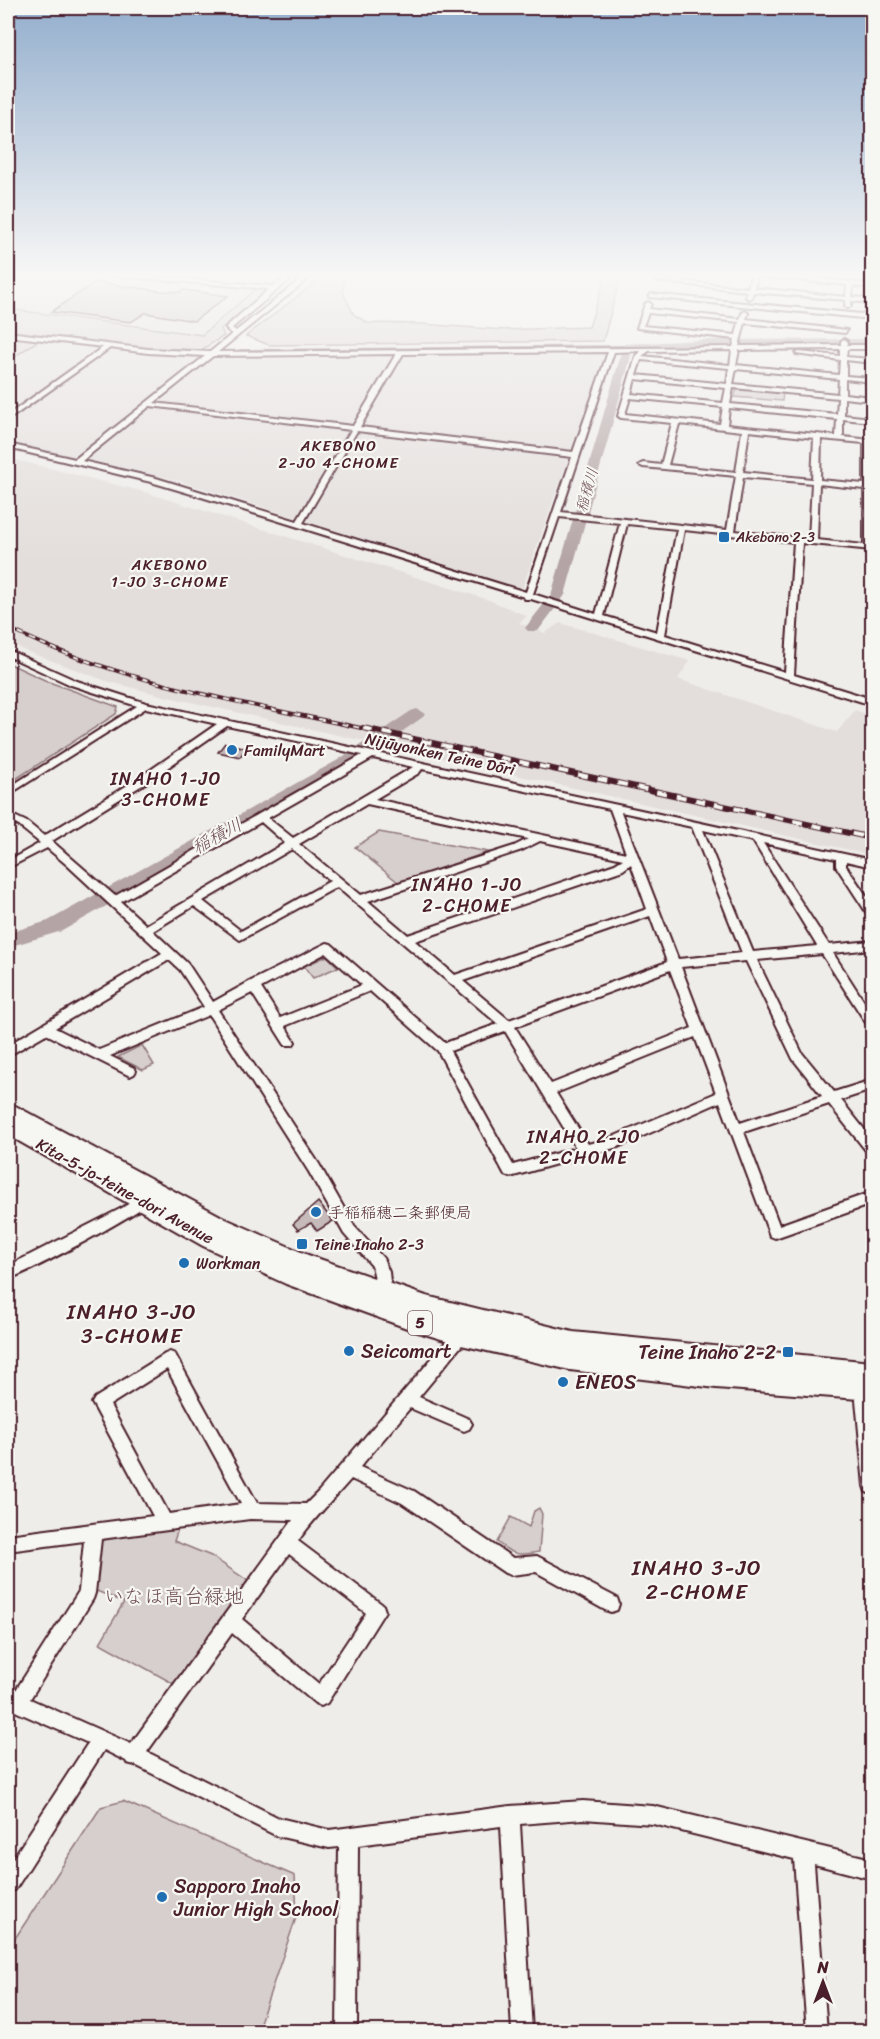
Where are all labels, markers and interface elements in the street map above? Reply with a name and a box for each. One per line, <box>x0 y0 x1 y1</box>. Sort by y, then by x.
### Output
district label: AKEBONO 2-JO 4-CHOME <box>279 433 400 476</box>
water label: 稲積川 <box>568 465 606 515</box>
place label: Akebono 2-3 <box>735 525 815 550</box>
marker: Akebono 2-3 <box>717 530 731 544</box>
district label: AKEBONO 1-JO 3-CHOME <box>111 552 229 595</box>
street label: Nijūyonken Teine Dōri <box>362 724 518 784</box>
place label: FamilyMart <box>244 736 325 765</box>
marker: FamilyMart <box>225 743 239 757</box>
district label: INAHO 1-JO 3-CHOME <box>109 763 222 816</box>
water label: 稲積川 <box>186 809 248 863</box>
district label: INAHO 1-JO 2-CHOME <box>410 869 523 922</box>
district label: INAHO 2-JO 2-CHOME <box>526 1121 641 1174</box>
street label: Kita-5-jo-teine-dori Avenue <box>31 1130 219 1252</box>
place label: 手稲稲穂二条郵便局 <box>328 1198 472 1227</box>
marker: 手稲稲穂二条郵便局 <box>309 1205 323 1219</box>
place label: Teine Inaho 2-3 <box>314 1230 424 1259</box>
marker: Teine Inaho 2-3 <box>295 1237 309 1251</box>
place label: Workman <box>196 1249 261 1278</box>
marker: Workman <box>177 1256 191 1270</box>
district label: INAHO 3-JO 3-CHOME <box>66 1293 197 1355</box>
road number: 5 <box>408 1311 432 1335</box>
place label: Seicomart <box>361 1334 452 1369</box>
place label: Teine Inaho 2-2 <box>638 1335 776 1370</box>
marker: Seicomart <box>342 1344 356 1358</box>
marker: Teine Inaho 2-2 <box>781 1345 795 1359</box>
place label: ENEOS <box>575 1365 637 1400</box>
marker: ENEOS <box>556 1375 570 1389</box>
district label: INAHO 3-JO 2-CHOME <box>631 1549 762 1611</box>
park label: いなほ高台緑地 <box>104 1579 244 1614</box>
place label: Sapporo Inaho Junior High School <box>173 1869 339 1927</box>
marker: Sapporo Inaho Junior High School <box>155 1890 169 1904</box>
north arrow <box>793 1952 853 2012</box>
text: N <box>816 1953 829 1982</box>

